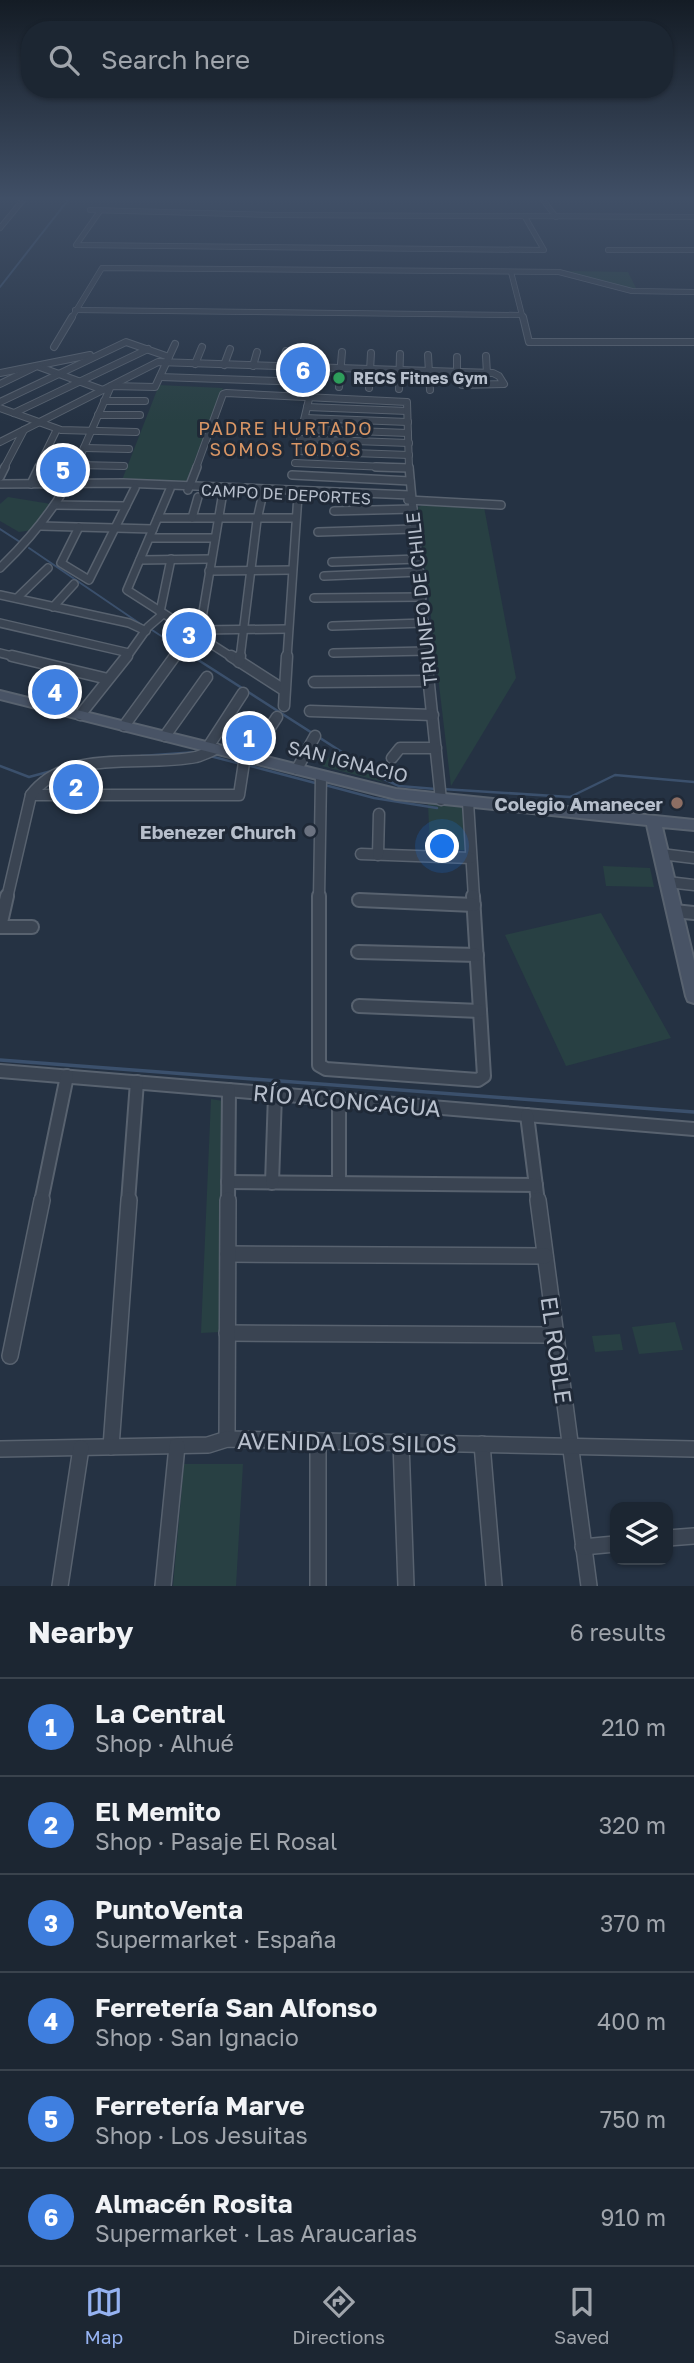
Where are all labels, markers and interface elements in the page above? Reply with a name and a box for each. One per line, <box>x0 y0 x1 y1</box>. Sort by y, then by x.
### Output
search box <box>21 21 673 98</box>
icon: search <box>45 41 83 79</box>
text: Search here <box>101 44 250 75</box>
pin: 6 <box>280 344 326 396</box>
place label: RECS Fitnes Gym <box>353 368 488 388</box>
marker: RECS Fitnes Gym <box>331 370 347 386</box>
district label: PADRE HURTADO SOMOS TODOS <box>198 417 374 460</box>
pin: 5 <box>40 444 86 496</box>
street label: CAMPO DE DEPORTES <box>200 480 372 508</box>
street label: TRIUNFO DE CHILE <box>400 511 442 687</box>
pin: 3 <box>166 609 212 661</box>
pin: 4 <box>32 666 78 718</box>
pin: 1 <box>226 712 272 764</box>
street label: SAN IGNACIO <box>286 735 410 787</box>
pin: 2 <box>53 761 99 813</box>
place label: Colegio Amanecer <box>494 792 664 815</box>
marker: Colegio Amanecer <box>669 795 685 811</box>
place label: Ebenezer Church <box>140 820 296 843</box>
marker: Ebenezer Church <box>302 823 318 839</box>
your location <box>425 829 459 863</box>
street label: RÍO ACONCAGUA <box>252 1078 442 1122</box>
street label: EL ROBLE <box>536 1295 578 1405</box>
street label: AVENIDA LOS SILOS <box>237 1426 457 1458</box>
map controls <box>610 1502 673 1565</box>
button: layers <box>610 1502 673 1565</box>
text: Nearby <box>28 1614 133 1650</box>
text: 6 results <box>570 1618 666 1646</box>
text: La Central <box>95 1698 225 1729</box>
text: 1 <box>45 1713 57 1741</box>
text: 210 m <box>601 1713 666 1741</box>
text: Shop · Alhué <box>95 1729 234 1757</box>
text: El Memito <box>95 1796 221 1827</box>
text: 2 <box>44 1811 58 1839</box>
text: 320 m <box>599 1811 666 1839</box>
text: Shop · Pasaje El Rosal <box>95 1827 337 1855</box>
text: PuntoVenta <box>95 1894 243 1925</box>
text: 3 <box>44 1909 58 1937</box>
text: 370 m <box>600 1909 666 1937</box>
text: Supermarket · España <box>95 1925 336 1953</box>
text: Ferretería San Alfonso <box>95 1992 377 2023</box>
text: 4 <box>44 2007 58 2035</box>
text: 400 m <box>597 2007 666 2035</box>
text: Shop · San Ignacio <box>95 2023 299 2051</box>
text: Ferretería Marve <box>95 2090 305 2121</box>
text: 5 <box>44 2105 58 2133</box>
text: 750 m <box>600 2105 666 2133</box>
text: Shop · Los Jesuitas <box>95 2121 308 2149</box>
text: Almacén Rosita <box>95 2188 293 2219</box>
text: 6 <box>44 2203 58 2231</box>
text: 910 m <box>601 2203 666 2231</box>
text: Supermarket · Las Araucarias <box>95 2219 417 2247</box>
tab: Map <box>84 2283 123 2348</box>
tab: Directions <box>292 2283 385 2348</box>
tab: Saved <box>554 2283 610 2348</box>

